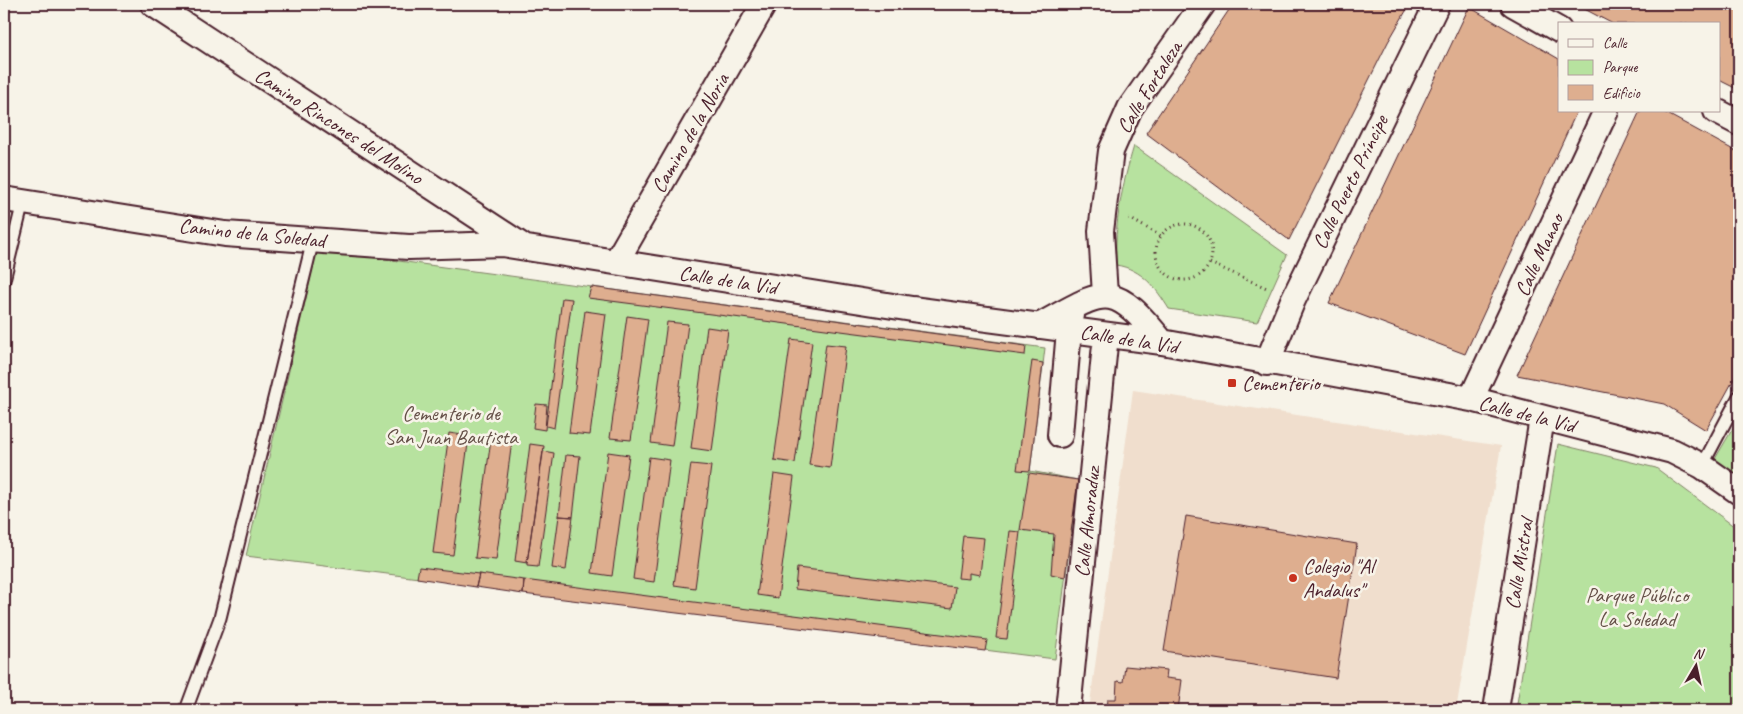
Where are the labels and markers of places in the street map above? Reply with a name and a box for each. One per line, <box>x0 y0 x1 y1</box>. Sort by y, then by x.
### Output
place label: Cementerio <box>1242 370 1322 396</box>
marker: Cementerio <box>1226 377 1238 389</box>
place label: Colegio "Al Andalus" <box>1303 553 1377 603</box>
marker: Colegio "Al Andalus" <box>1287 572 1299 584</box>

